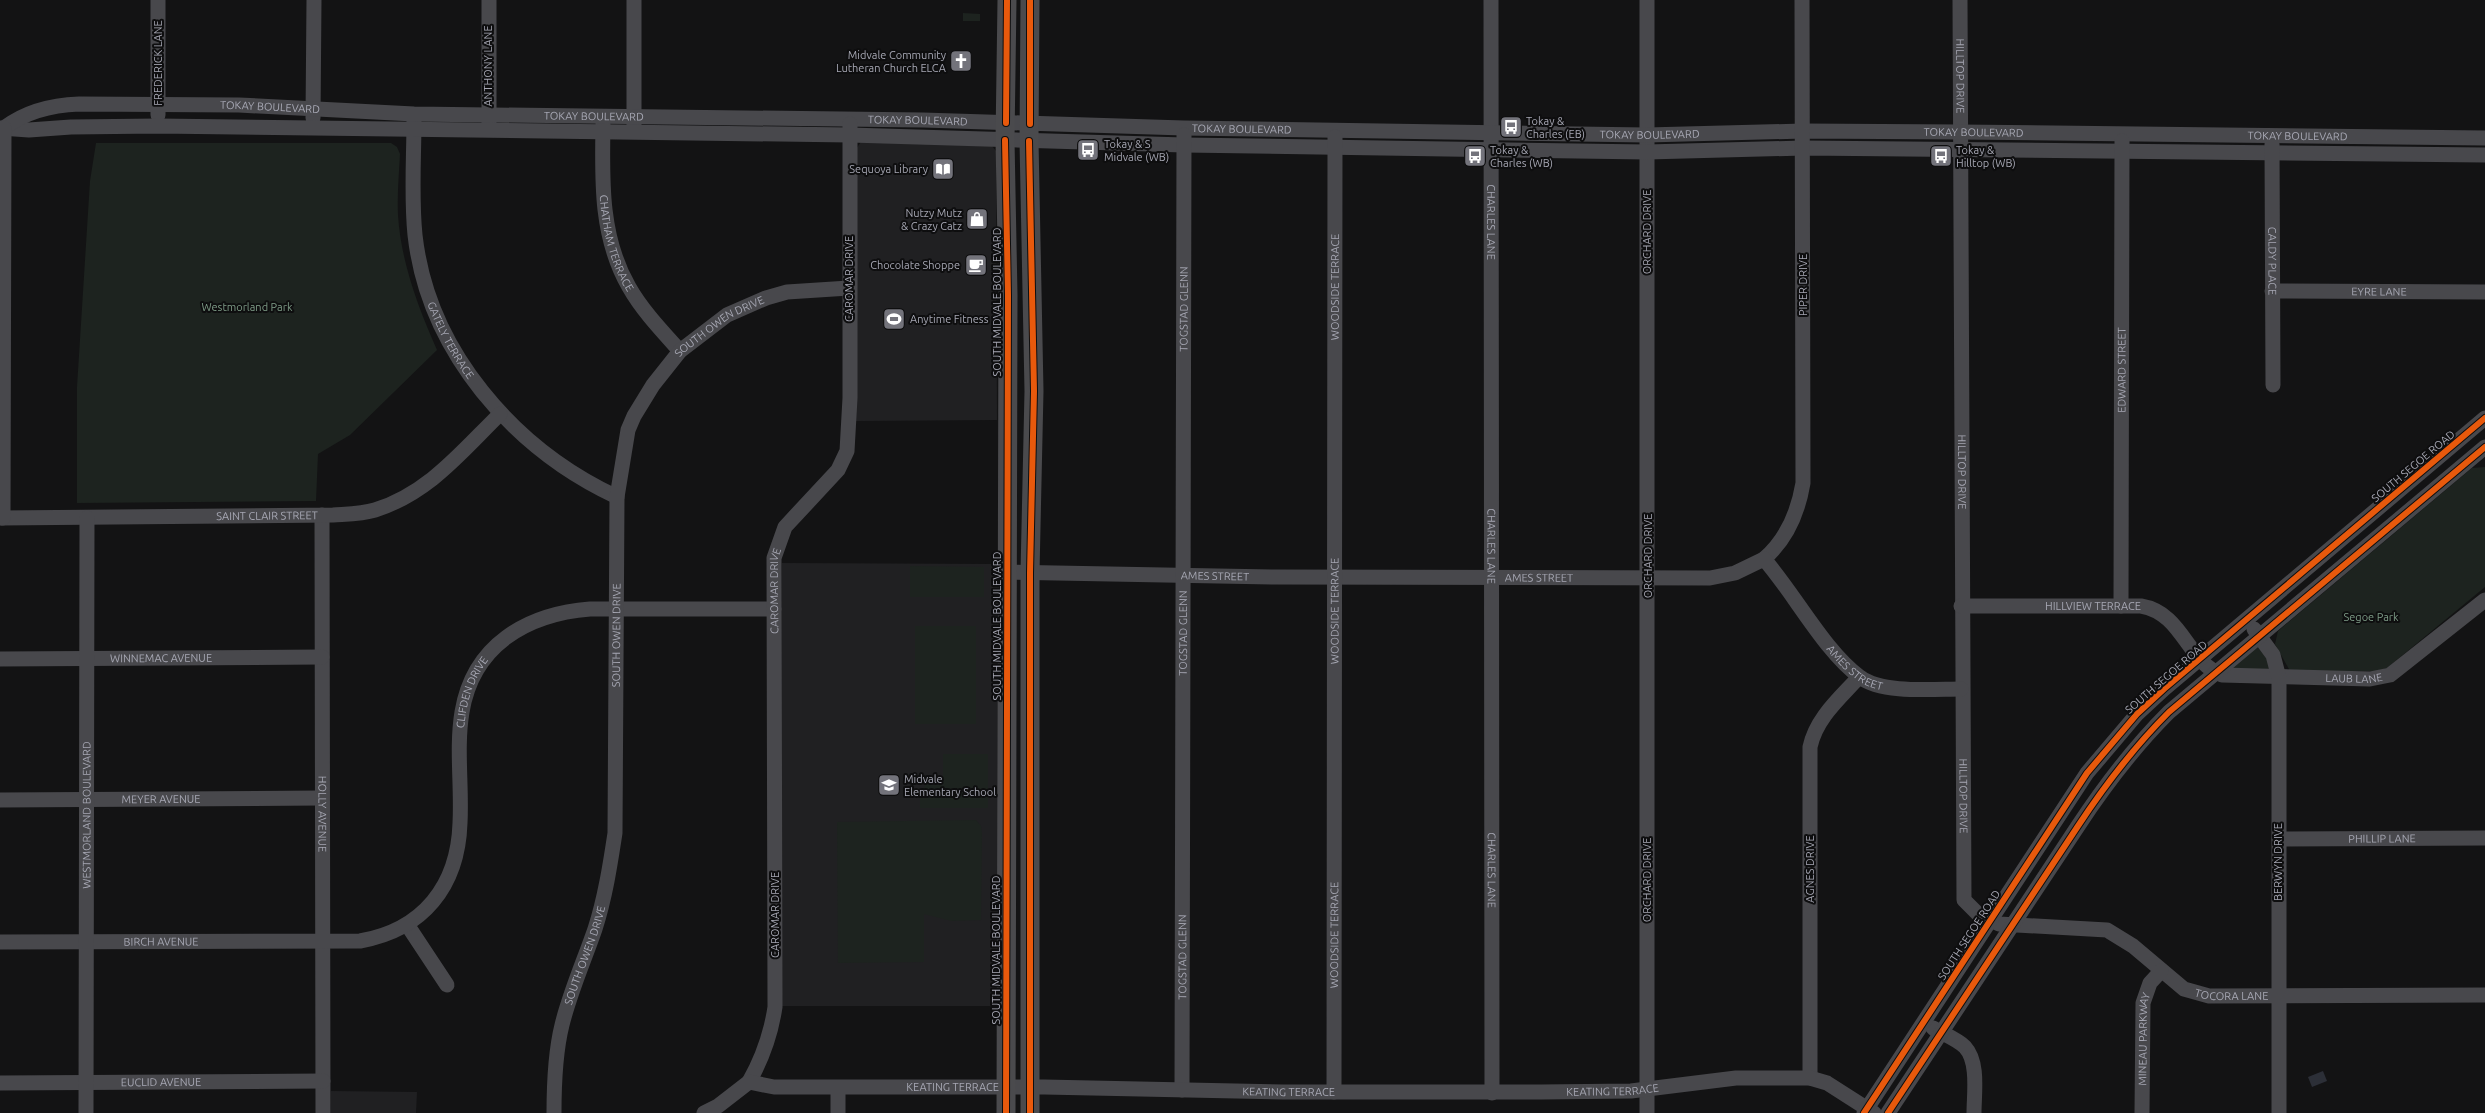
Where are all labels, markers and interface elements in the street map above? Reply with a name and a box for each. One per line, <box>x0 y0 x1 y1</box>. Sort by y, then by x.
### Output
street label: FREDERICK LANE <box>152 20 164 106</box>
street label: ANTHONY LANE <box>482 25 494 107</box>
street label: HILLTOP DRIVE <box>1954 39 1967 113</box>
church icon: Midvale Community Lutheran Church ELCA <box>948 48 974 74</box>
place label: Midvale Community Lutheran Church ELCA <box>836 49 947 74</box>
street label: TOKAY BOULEVARD <box>220 99 320 115</box>
street label: TOKAY BOULEVARD <box>544 110 644 123</box>
street label: TOKAY BOULEVARD <box>868 113 968 127</box>
bus stop icon: Tokay & Charles (EB) <box>1498 114 1524 140</box>
place label: Tokay & Charles (EB) <box>1526 115 1585 141</box>
street label: TOKAY BOULEVARD <box>1192 122 1292 136</box>
street label: TOKAY BOULEVARD <box>1924 126 2024 139</box>
street label: TOKAY BOULEVARD <box>1600 128 1700 141</box>
street label: TOKAY BOULEVARD <box>2248 129 2348 142</box>
bus stop icon: Tokay & S Midvale (WB) <box>1075 137 1101 163</box>
place label: Tokay & S Midvale (WB) <box>1104 138 1169 164</box>
bus stop icon: Tokay & Charles (WB) <box>1462 143 1488 169</box>
bus stop icon: Tokay & Hilltop (WB) <box>1928 143 1954 169</box>
place label: Tokay & Charles (WB) <box>1490 144 1553 170</box>
place label: Tokay & Hilltop (WB) <box>1956 144 2016 170</box>
library icon: Sequoya Library <box>930 156 956 182</box>
place label: Sequoya Library <box>849 163 929 175</box>
street label: CHARLES LANE <box>1485 184 1497 260</box>
street label: ORCHARD DRIVE <box>1641 190 1653 274</box>
street label: CHATHAM TERRACE <box>598 194 636 293</box>
shop icon: Nutzy Mutz & Crazy Catz <box>964 206 990 232</box>
place label: Nutzy Mutz & Crazy Catz <box>901 207 962 232</box>
street label: SOUTH MIDVALE BOULEVARD <box>991 227 1003 377</box>
street label: CALDY PLACE <box>2266 227 2279 295</box>
street label: WOODSIDE TERRACE <box>1329 234 1341 340</box>
street label: CAROMAR DRIVE <box>843 236 855 322</box>
cafe icon: Chocolate Shoppe <box>963 252 989 278</box>
street label: PIPER DRIVE <box>1797 254 1809 316</box>
place label: Chocolate Shoppe <box>870 259 960 271</box>
street label: TOGSTAD GLENN <box>1178 266 1190 352</box>
street label: EYRE LANE <box>2351 285 2407 298</box>
street label: SOUTH OWEN DRIVE <box>672 294 766 359</box>
street label: GATELY TERRACE <box>425 300 476 381</box>
park label: Westmorland Park <box>202 301 293 313</box>
sports icon: Anytime Fitness <box>881 306 907 332</box>
place label: Anytime Fitness <box>910 313 989 325</box>
street label: EDWARD STREET <box>2115 327 2128 413</box>
street label: SOUTH SEGOE ROAD <box>2369 428 2457 504</box>
street label: HILLTOP DRIVE <box>1956 435 1968 509</box>
street label: CHARLES LANE <box>1485 508 1498 584</box>
street label: SAINT CLAIR STREET <box>216 509 318 522</box>
street label: ORCHARD DRIVE <box>1642 514 1654 598</box>
street label: CAROMAR DRIVE <box>767 546 783 634</box>
street label: SOUTH MIDVALE BOULEVARD <box>991 551 1003 701</box>
street label: WOODSIDE TERRACE <box>1328 558 1341 664</box>
street label: AMES STREET <box>1181 569 1249 583</box>
street label: AMES STREET <box>1505 572 1573 584</box>
street label: SOUTH OWEN DRIVE <box>610 583 622 687</box>
street label: TOGSTAD GLENN <box>1177 590 1189 676</box>
street label: HILLVIEW TERRACE <box>2045 600 2141 612</box>
park label: Segoe Park <box>2343 611 2399 623</box>
street label: SOUTH SEGOE ROAD <box>2123 638 2210 716</box>
street label: AMES STREET <box>1825 643 1884 692</box>
street label: WINNEMAC AVENUE <box>110 652 212 664</box>
street label: CLIFDEN DRIVE <box>454 654 490 729</box>
street label: LAUB LANE <box>2325 671 2383 685</box>
street label: WESTMORLAND BOULEVARD <box>80 741 93 889</box>
street label: HILLTOP DRIVE <box>1957 759 1970 833</box>
school or university icon: Midvale Elementary School <box>876 772 902 798</box>
place label: Midvale Elementary School <box>904 773 996 798</box>
street label: HOLLY AVENUE <box>316 776 329 852</box>
street label: MEYER AVENUE <box>121 793 201 805</box>
street label: BERWYN DRIVE <box>2272 823 2284 901</box>
street label: CHARLES LANE <box>1486 832 1498 908</box>
street label: PHILLIP LANE <box>2348 832 2416 845</box>
street label: AGNES DRIVE <box>1804 835 1816 903</box>
street label: ORCHARD DRIVE <box>1641 838 1653 922</box>
street label: CAROMAR DRIVE <box>769 872 781 958</box>
street label: SOUTH MIDVALE BOULEVARD <box>990 875 1002 1025</box>
street label: WOODSIDE TERRACE <box>1328 882 1340 988</box>
street label: SOUTH SEGOE ROAD <box>1935 888 2003 982</box>
street label: SOUTH OWEN DRIVE <box>562 905 607 1006</box>
street label: TOGSTAD GLENN <box>1176 914 1188 1000</box>
street label: BIRCH AVENUE <box>124 935 198 948</box>
street label: TOCORA LANE <box>2194 986 2268 1002</box>
street label: MINEAU PARKWAY <box>2136 990 2152 1086</box>
street label: EUCLID AVENUE <box>121 1076 201 1088</box>
street label: KEATING TERRACE <box>906 1081 999 1093</box>
street label: KEATING TERRACE <box>1566 1082 1659 1098</box>
street label: KEATING TERRACE <box>1242 1085 1335 1098</box>

